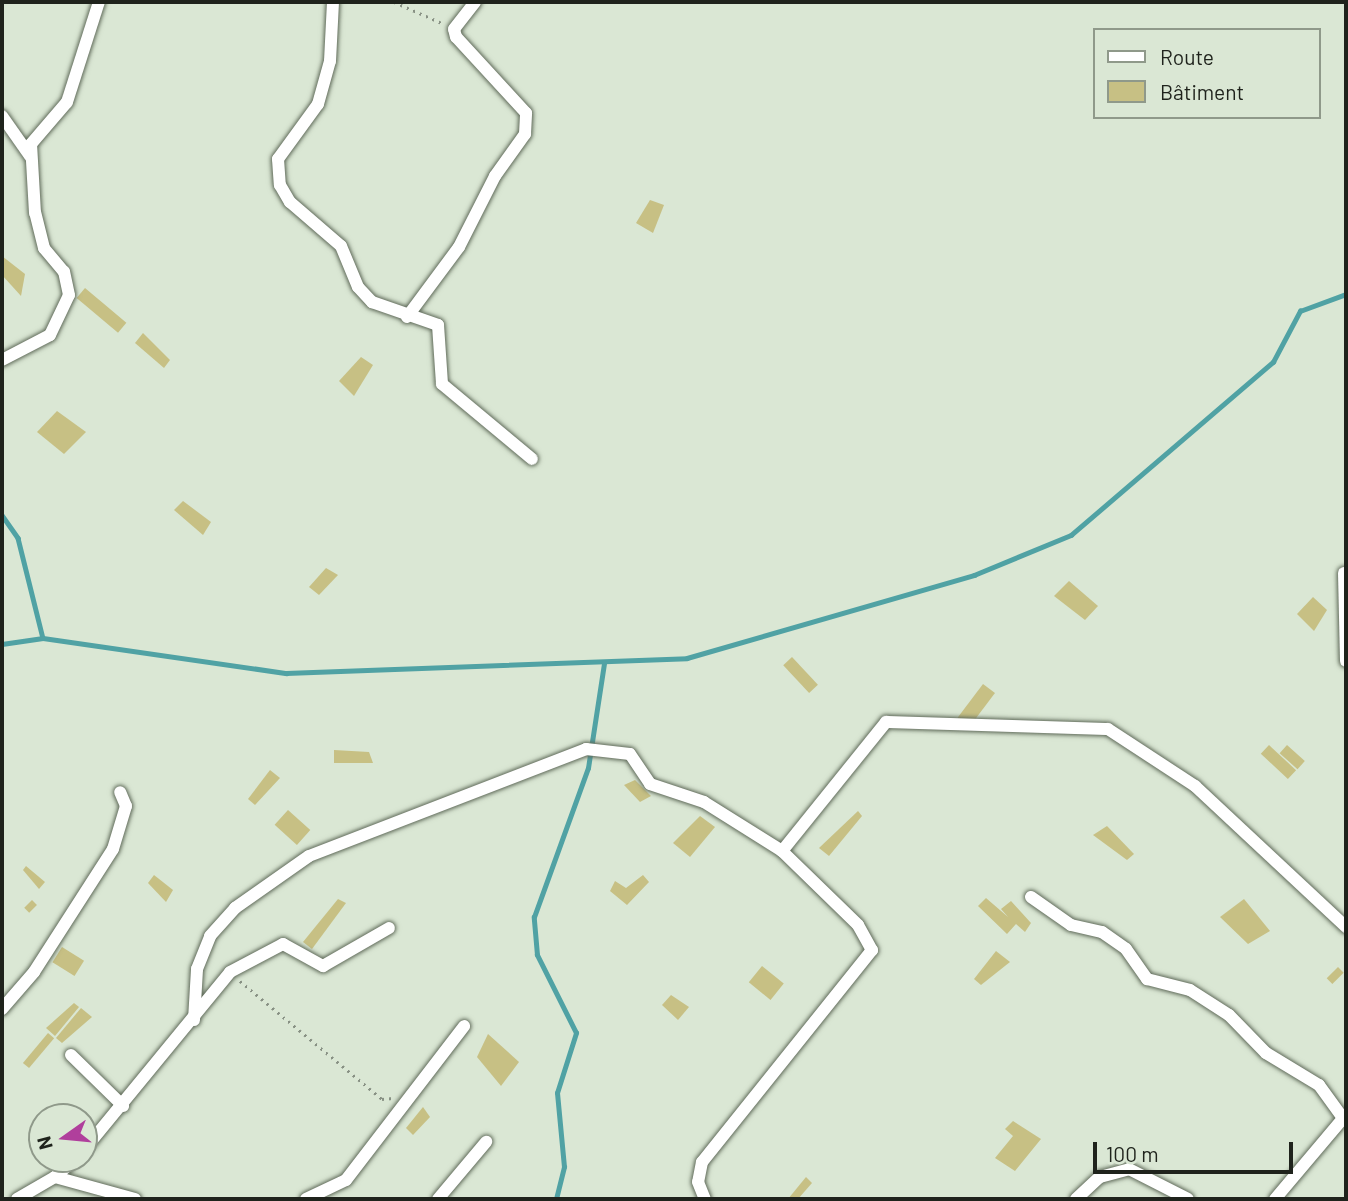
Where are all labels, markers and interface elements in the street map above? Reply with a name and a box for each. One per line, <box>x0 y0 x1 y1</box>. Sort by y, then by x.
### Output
legend <box>1092 28 1320 119</box>
text: Route <box>1160 44 1214 69</box>
text: Bâtiment <box>1160 79 1244 104</box>
north arrow <box>28 1103 98 1173</box>
scale bar <box>1096 1128 1296 1172</box>
text: N <box>31 1134 57 1152</box>
text: 100 m <box>1106 1141 1159 1166</box>

